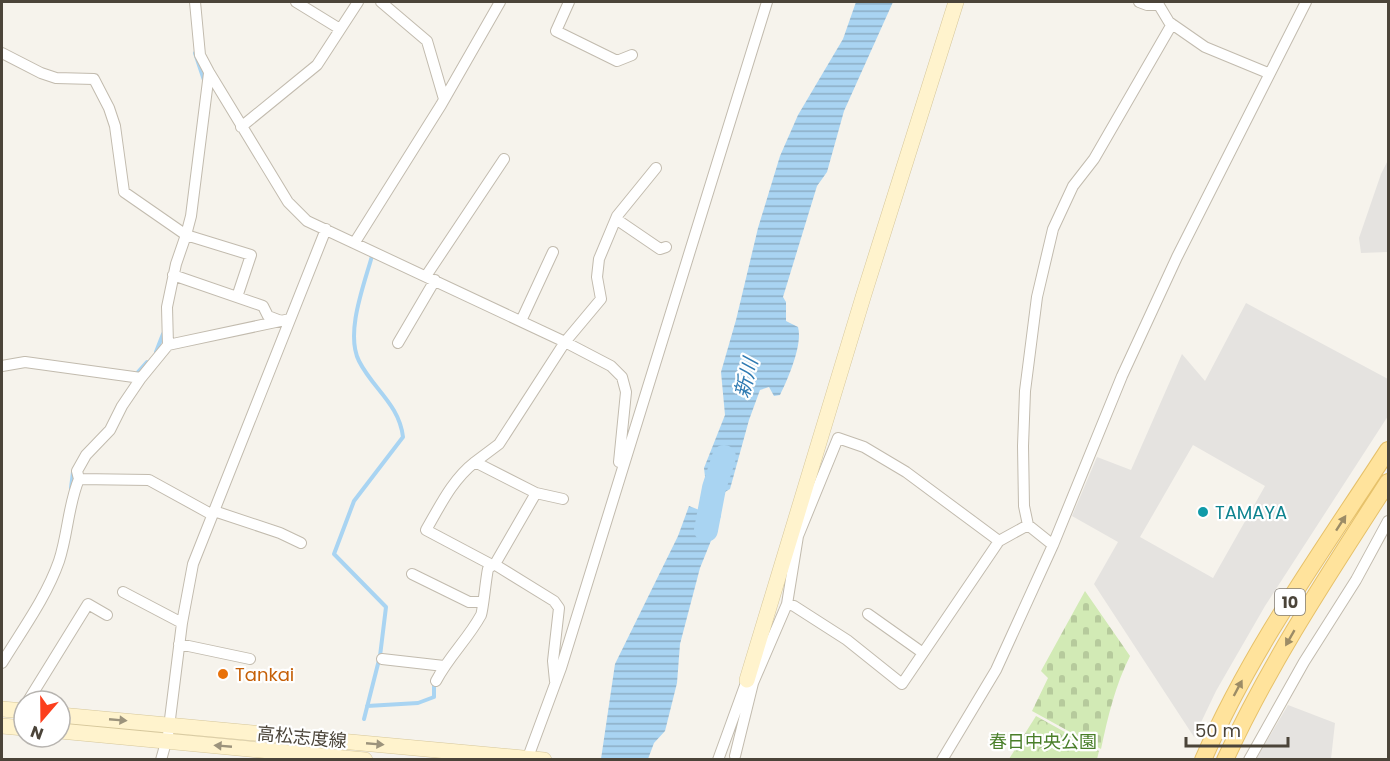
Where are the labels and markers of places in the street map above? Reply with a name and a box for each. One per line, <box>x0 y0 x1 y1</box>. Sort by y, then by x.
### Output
place label: TAMAYA <box>1215 500 1287 525</box>
marker: TAMAYA <box>1196 505 1210 519</box>
place label: Tankai <box>235 662 294 687</box>
marker: Tankai <box>216 667 230 681</box>

